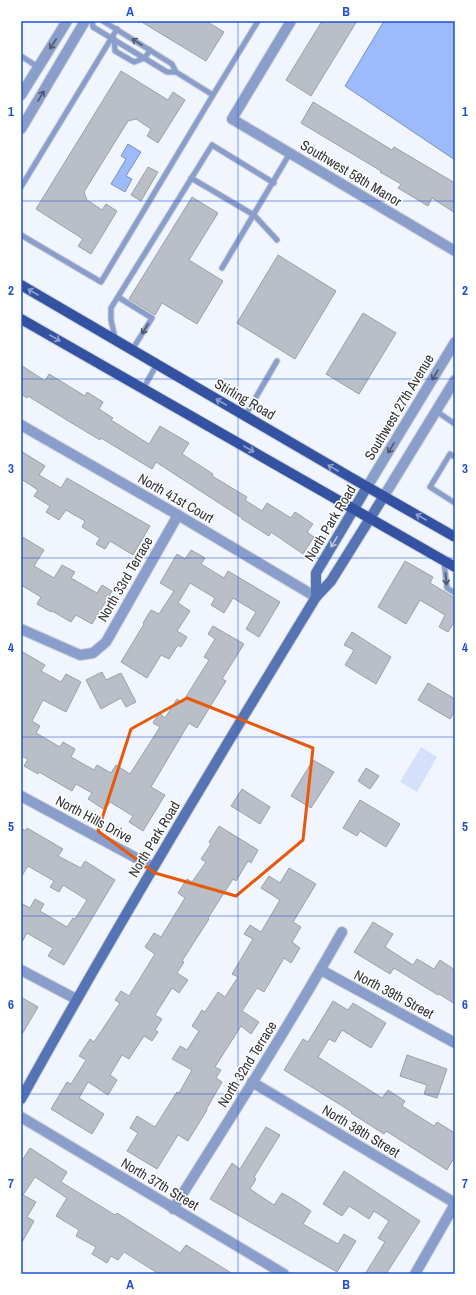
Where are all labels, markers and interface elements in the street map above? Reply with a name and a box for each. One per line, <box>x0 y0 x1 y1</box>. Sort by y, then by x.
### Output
text: A <box>126 3 134 20</box>
text: B <box>342 3 350 20</box>
one-way arrow <box>131 37 143 45</box>
one-way arrow <box>49 38 57 49</box>
one-way arrow <box>38 90 46 102</box>
text: 1 <box>8 103 14 120</box>
text: 1 <box>462 103 468 120</box>
street label: Southwest 58th Manor <box>297 136 405 210</box>
text: 2 <box>8 282 14 299</box>
text: 2 <box>462 282 468 299</box>
one-way arrow <box>27 287 39 295</box>
one-way arrow <box>141 323 149 335</box>
one-way arrow <box>49 335 61 343</box>
street label: Southwest 27th Avenue <box>360 351 438 463</box>
one-way arrow <box>430 369 438 381</box>
street label: Stirling Road <box>211 374 279 424</box>
one-way arrow <box>215 397 227 405</box>
one-way arrow <box>387 442 395 454</box>
one-way arrow <box>243 446 255 454</box>
text: 3 <box>8 460 14 477</box>
text: 3 <box>462 460 468 477</box>
one-way arrow <box>327 463 339 471</box>
street label: North 41st Court <box>135 469 217 527</box>
street label: North Park Road <box>300 482 360 564</box>
one-way arrow <box>415 512 427 520</box>
street label: North 33rd Terrace <box>93 533 157 625</box>
one-way arrow <box>329 536 337 548</box>
one-way arrow <box>442 572 449 585</box>
text: 4 <box>8 639 14 656</box>
text: 4 <box>462 639 468 656</box>
street label: North Hills Drive <box>53 791 135 847</box>
street label: North Park Road <box>124 798 184 880</box>
text: 5 <box>8 818 14 835</box>
text: 5 <box>462 818 468 835</box>
street label: North 39th Street <box>351 966 437 1022</box>
text: 6 <box>8 996 14 1013</box>
text: 6 <box>462 996 468 1013</box>
street label: North 32nd Terrace <box>213 1018 281 1110</box>
street label: North 38th Street <box>319 1101 403 1161</box>
street label: North 37th Street <box>118 1154 202 1214</box>
text: 7 <box>8 1175 14 1192</box>
text: 7 <box>462 1175 468 1192</box>
text: A <box>126 1276 134 1293</box>
text: B <box>342 1276 350 1293</box>

